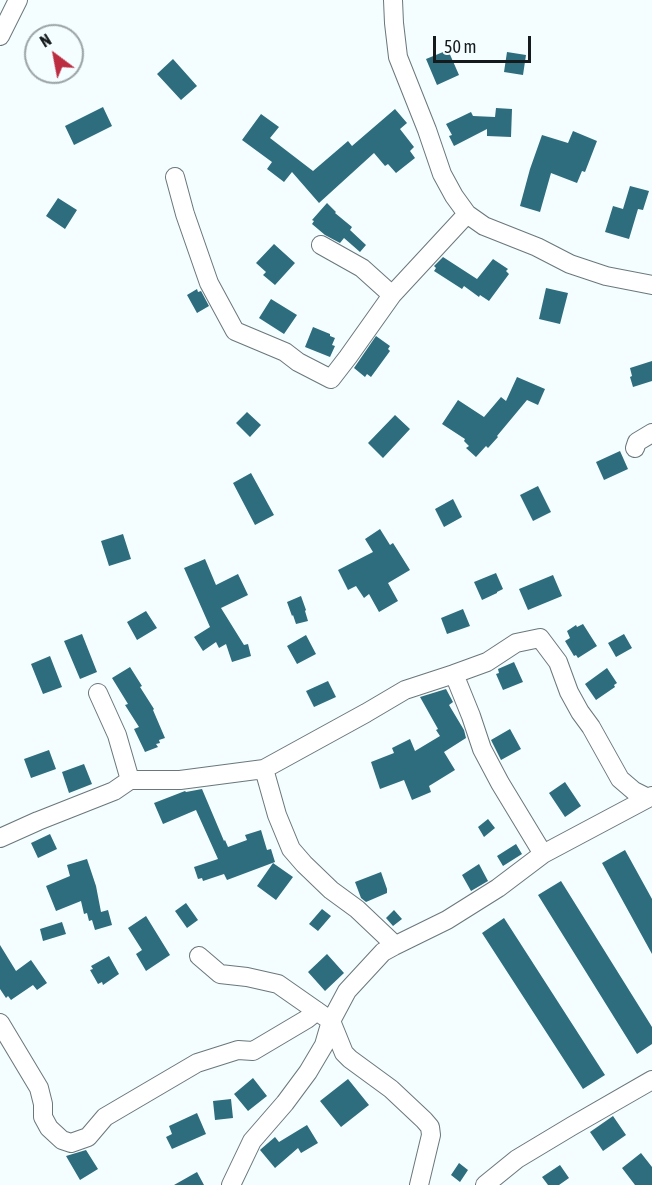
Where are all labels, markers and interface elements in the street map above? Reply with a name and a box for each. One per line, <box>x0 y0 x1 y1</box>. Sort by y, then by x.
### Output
north arrow <box>24 24 84 84</box>
scale bar <box>436 24 534 62</box>
text: N <box>37 30 54 51</box>
text: 50 m <box>444 36 476 57</box>

